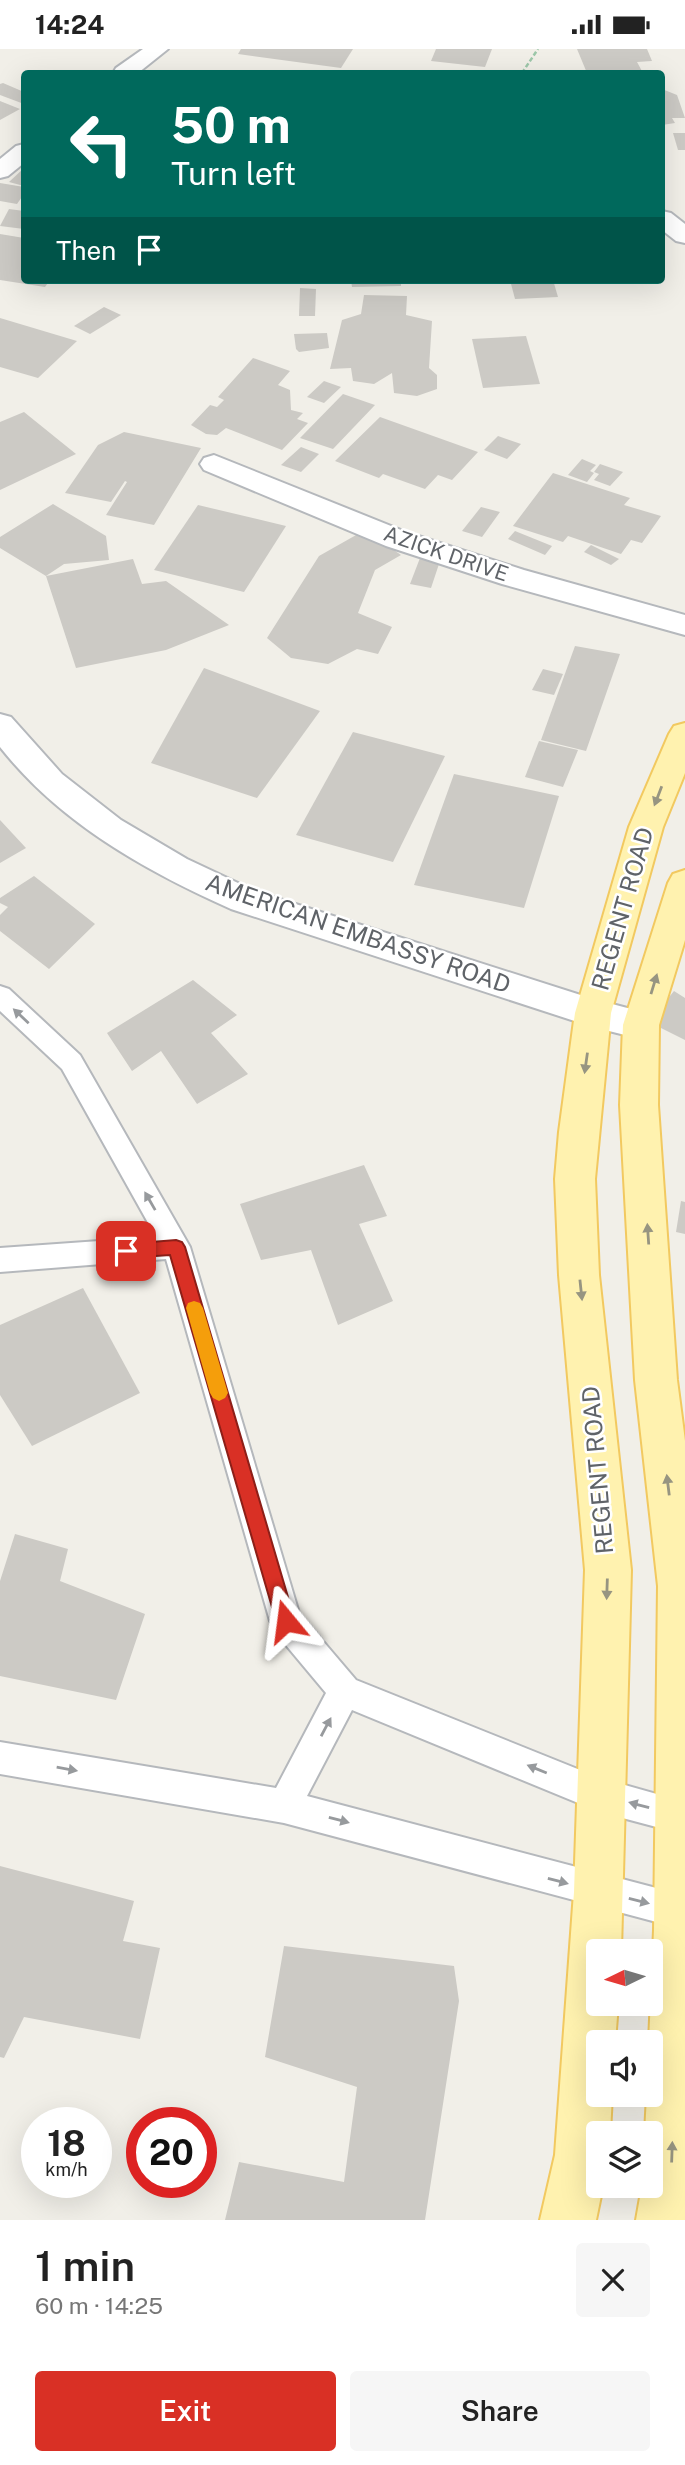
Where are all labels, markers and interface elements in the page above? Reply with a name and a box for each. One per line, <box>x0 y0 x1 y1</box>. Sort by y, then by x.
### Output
text: 14:24 <box>35 9 104 40</box>
text: 50 m <box>171 96 291 154</box>
icon: left <box>56 98 147 189</box>
text: Turn left <box>171 155 296 192</box>
icon: arrive <box>130 231 168 269</box>
text: Then <box>56 235 116 266</box>
street label: AZICK DRIVE <box>381 521 512 587</box>
one-way arrow <box>652 786 663 807</box>
street label: REGENT ROAD <box>585 824 659 994</box>
street label: AMERICAN EMBASSY ROAD <box>202 868 514 998</box>
one-way arrow <box>649 973 660 994</box>
one-way arrow <box>13 1008 30 1024</box>
one-way arrow <box>580 1052 591 1074</box>
one-way arrow <box>144 1191 156 1210</box>
pin <box>96 1221 156 1281</box>
one-way arrow <box>642 1222 653 1244</box>
icon: arrive <box>107 1232 145 1270</box>
one-way arrow <box>576 1279 587 1301</box>
street label: REGENT ROAD <box>576 1385 618 1555</box>
one-way arrow <box>663 1473 674 1495</box>
one-way arrow <box>602 1578 613 1600</box>
position arrow <box>249 1584 323 1658</box>
one-way arrow <box>320 1717 332 1737</box>
one-way arrow <box>56 1764 78 1775</box>
one-way arrow <box>526 1764 547 1775</box>
one-way arrow <box>628 1799 650 1810</box>
one-way arrow <box>329 1816 350 1826</box>
one-way arrow <box>548 1876 569 1886</box>
one-way arrow <box>628 1896 650 1907</box>
north arrow <box>586 1939 663 2016</box>
map controls <box>586 1939 663 2198</box>
button: sound <box>586 2030 663 2107</box>
speed limit sign: 20 <box>126 2107 217 2198</box>
button: layers <box>586 2121 663 2198</box>
text: 18 <box>47 2123 86 2164</box>
one-way arrow <box>666 2141 677 2163</box>
text: km/h <box>45 2159 88 2180</box>
text: 1 min <box>35 2241 135 2290</box>
button: close <box>576 2243 650 2317</box>
text: 60 m · 14:25 <box>35 2292 163 2319</box>
button: Exit <box>35 2371 336 2451</box>
button: Share <box>350 2371 650 2451</box>

